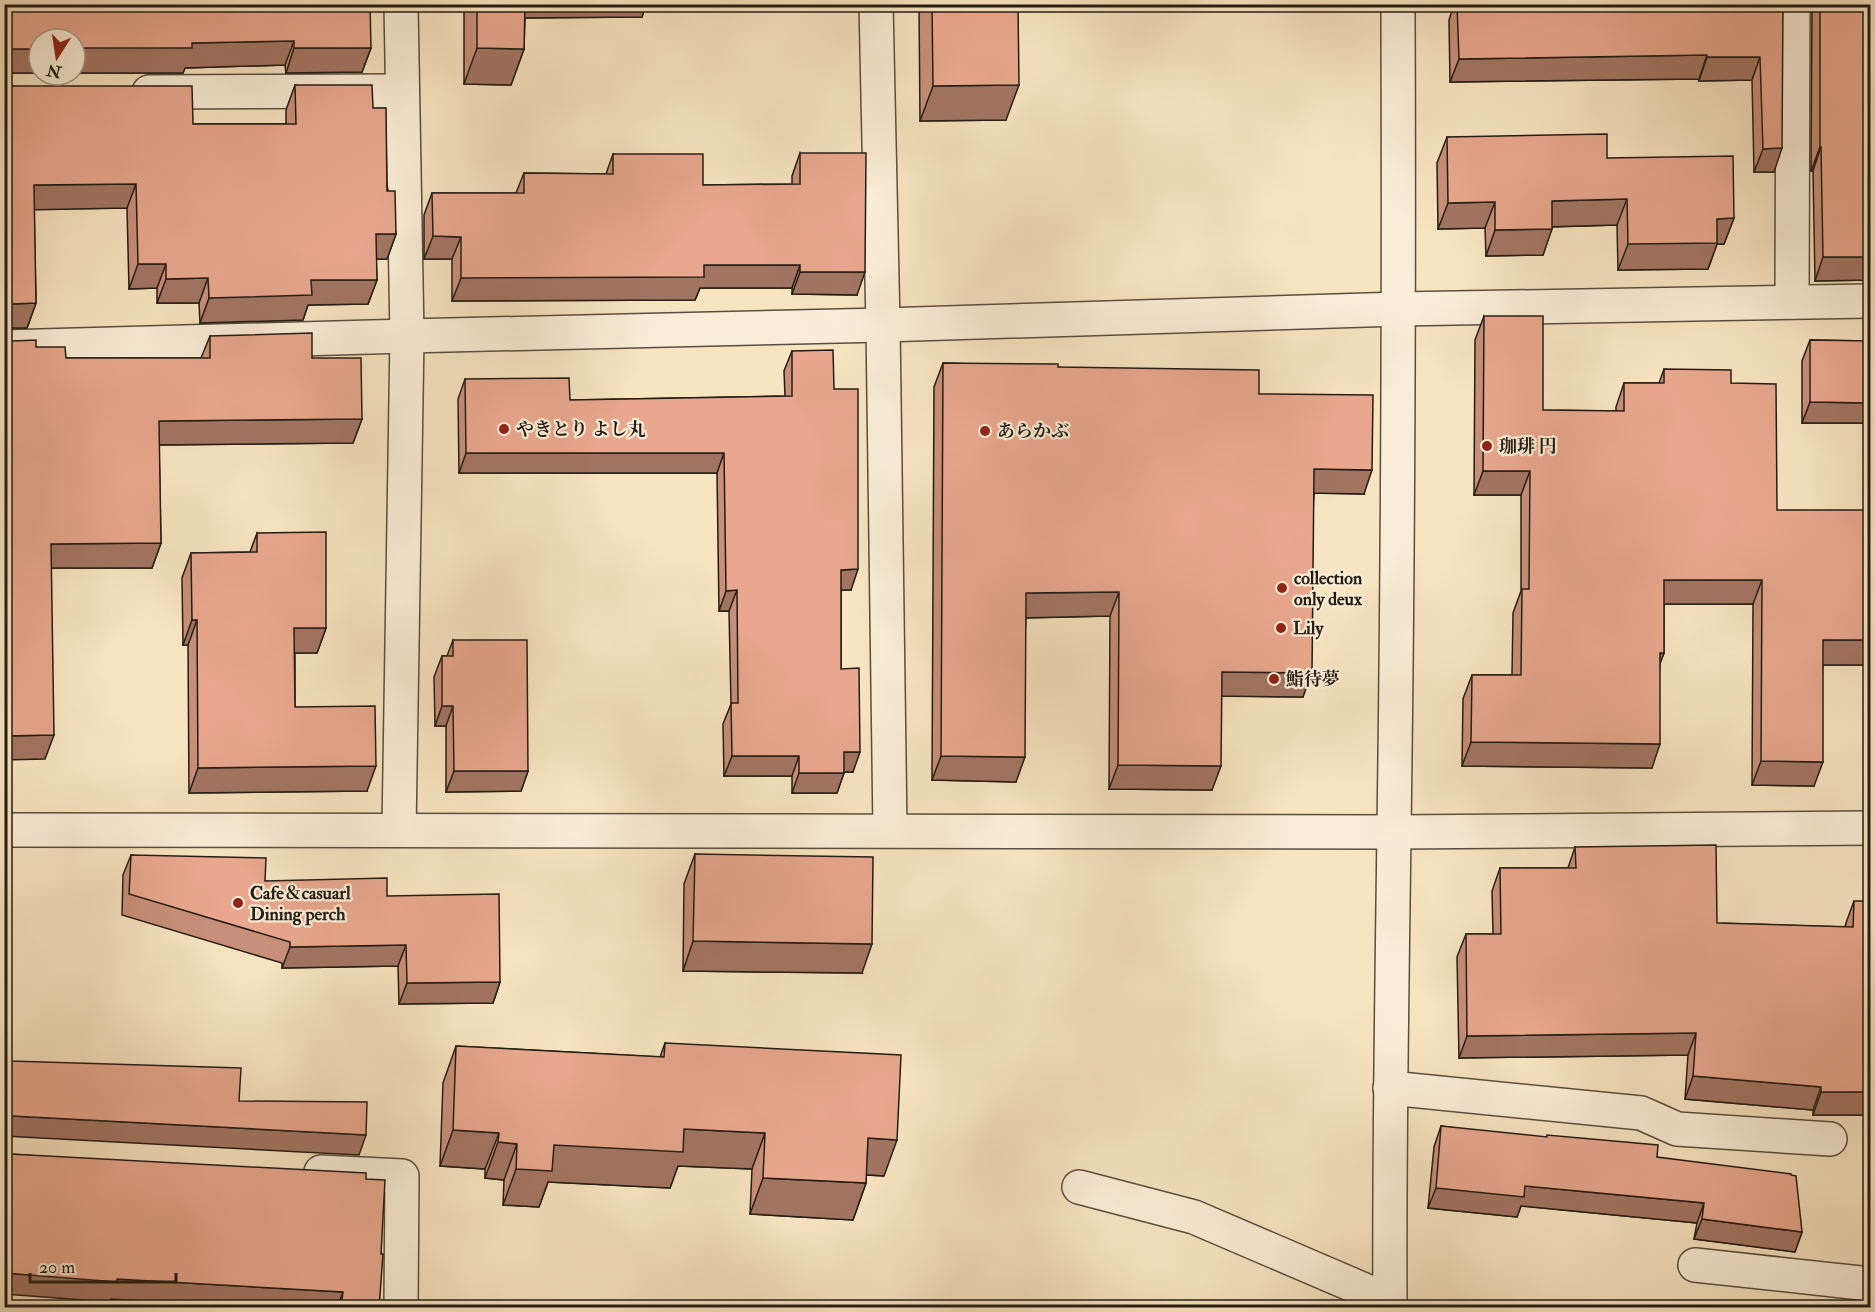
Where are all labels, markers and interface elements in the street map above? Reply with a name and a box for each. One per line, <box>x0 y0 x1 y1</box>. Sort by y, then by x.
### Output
north arrow <box>27 27 87 87</box>
text: N <box>44 59 64 82</box>
place label: やきとり よし丸 <box>516 418 646 441</box>
place label: あらかぶ <box>997 420 1069 443</box>
marker: やきとり よし丸 <box>497 422 511 436</box>
marker: あらかぶ <box>978 424 992 438</box>
place label: 珈琲 円 <box>1499 435 1557 458</box>
marker: 珈琲 円 <box>1480 439 1494 453</box>
place label: collection only deux <box>1294 567 1363 611</box>
marker: collection only deux <box>1275 581 1289 595</box>
place label: Lily <box>1293 617 1324 640</box>
marker: Lily <box>1274 621 1288 635</box>
place label: 鮨待夢 <box>1286 668 1340 691</box>
marker: 鮨待夢 <box>1267 672 1281 686</box>
place label: Cafe＆casuarl Dining perch <box>250 882 351 926</box>
marker: Cafe＆casuarl Dining perch <box>231 896 245 910</box>
scale bar <box>30 1246 176 1284</box>
text: 20 m <box>39 1256 75 1279</box>

